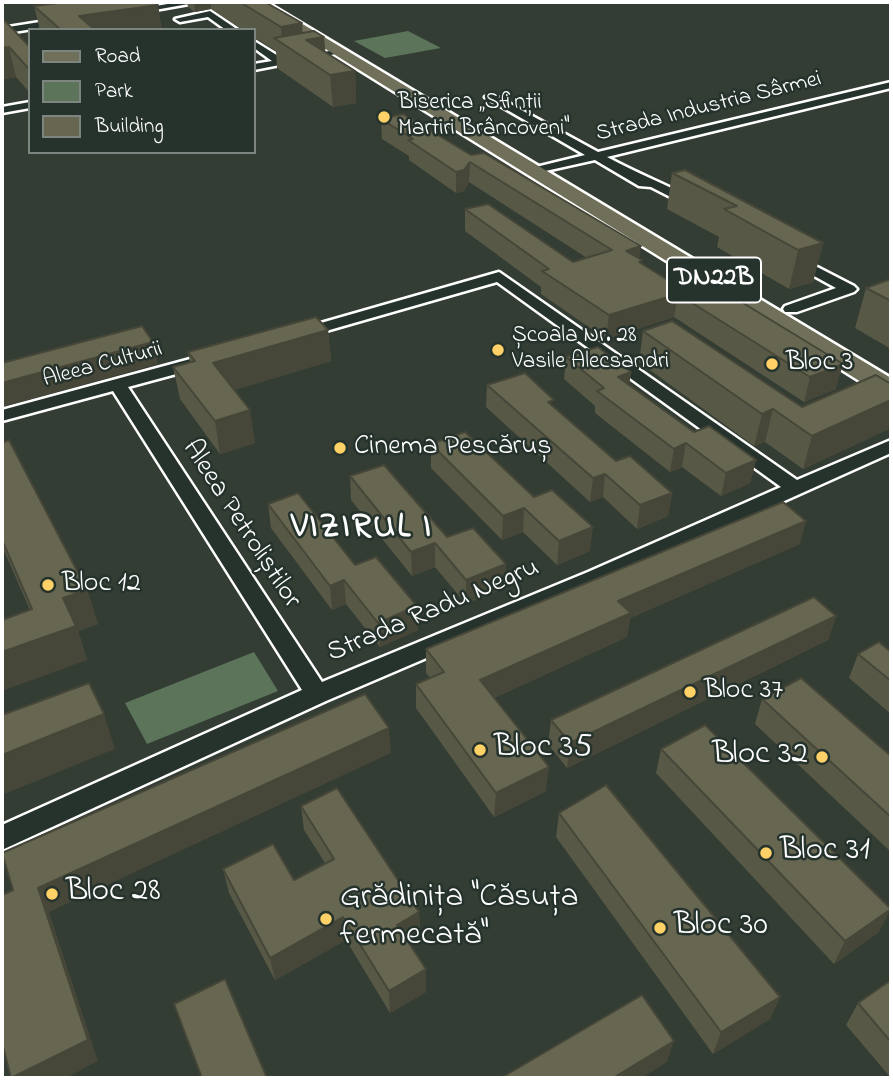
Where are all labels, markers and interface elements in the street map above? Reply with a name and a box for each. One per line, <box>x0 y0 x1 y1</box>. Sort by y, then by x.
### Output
legend <box>28 28 256 154</box>
text: Road <box>95 42 141 72</box>
street label: Strada Industria Sârmei <box>593 67 825 149</box>
text: Park <box>95 77 133 107</box>
place label: Biserica „Sfinții Martiri Brâncoveni" <box>398 90 570 144</box>
marker: Biserica „Sfinții Martiri Brâncoveni" <box>376 109 392 125</box>
text: Building <box>95 112 164 142</box>
road number: DN22B <box>667 258 761 302</box>
place label: Școala Nr. 28 Vasile Alecsandri <box>512 323 669 377</box>
street label: Aleea Culturii <box>40 337 166 395</box>
marker: Școala Nr. 28 Vasile Alecsandri <box>490 342 506 358</box>
place label: Bloc 3 <box>786 347 853 381</box>
marker: Bloc 3 <box>764 356 780 372</box>
place label: Cinema Pescăruș <box>354 431 551 465</box>
street label: Aleea Petroliștilor <box>173 434 307 616</box>
marker: Cinema Pescăruș <box>332 440 348 456</box>
district label: VIZIRUL I <box>292 509 432 551</box>
street label: Strada Radu Negru <box>323 552 545 672</box>
place label: Bloc 12 <box>62 568 141 602</box>
marker: Bloc 12 <box>40 577 56 593</box>
place label: Bloc 37 <box>704 675 783 709</box>
marker: Bloc 37 <box>682 684 698 700</box>
place label: Bloc 35 <box>494 730 592 770</box>
place label: Bloc 32 <box>712 737 808 777</box>
marker: Bloc 35 <box>472 742 488 758</box>
marker: Bloc 32 <box>814 749 830 765</box>
place label: Bloc 31 <box>780 833 870 873</box>
marker: Bloc 31 <box>758 845 774 861</box>
place label: Bloc 28 <box>66 874 161 914</box>
place label: Grădinița "Căsuța fermecată" <box>340 880 579 958</box>
marker: Bloc 28 <box>44 886 60 902</box>
place label: Bloc 30 <box>674 908 768 948</box>
marker: Grădinița "Căsuța fermecată" <box>318 911 334 927</box>
marker: Bloc 30 <box>652 920 668 936</box>

